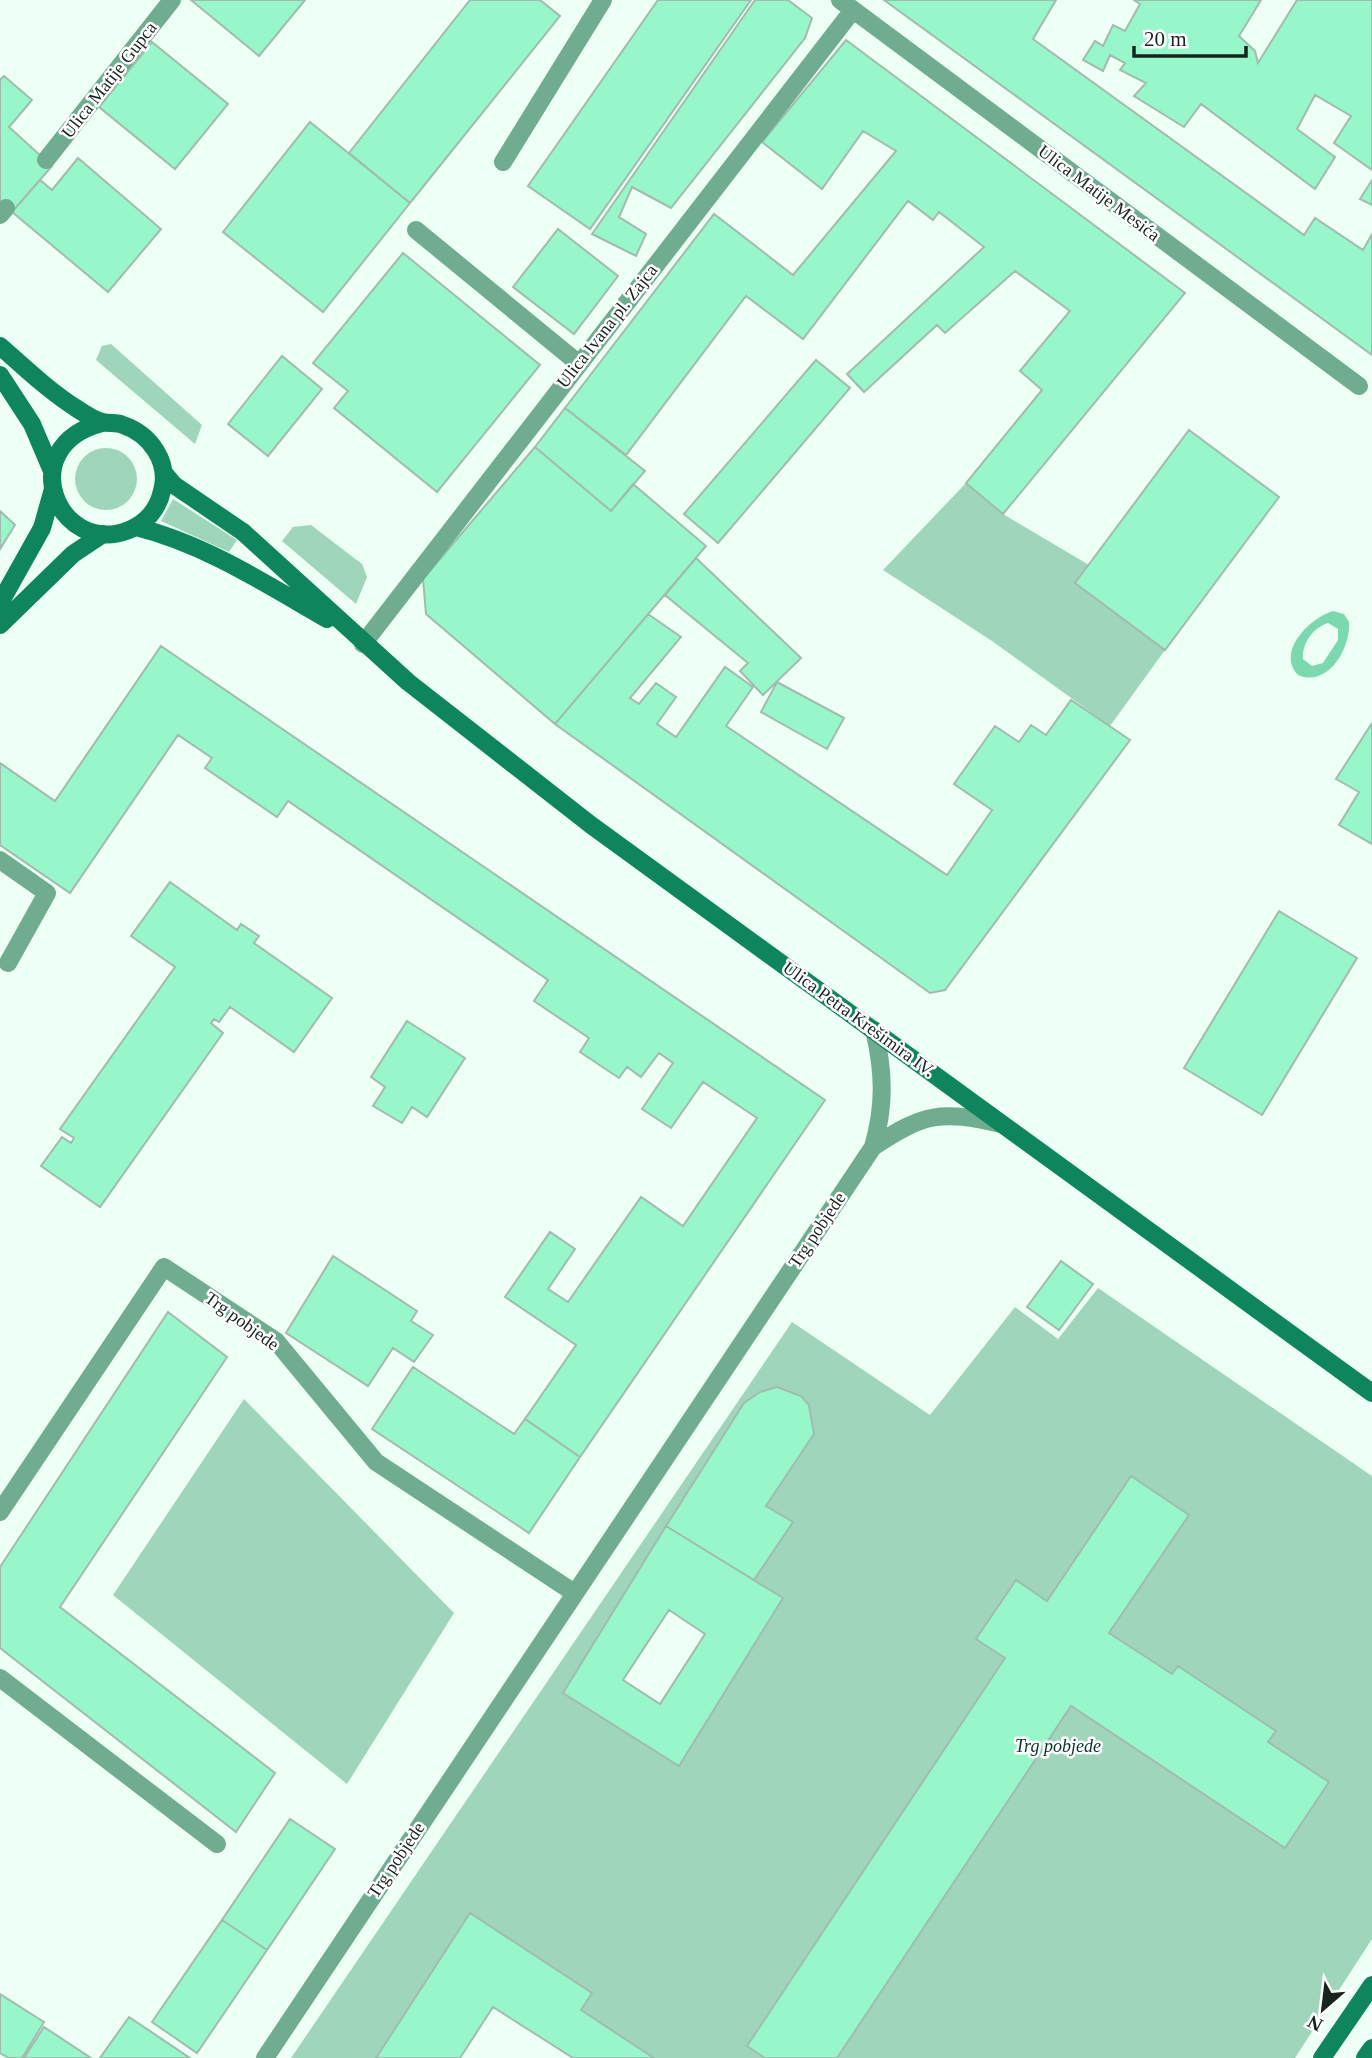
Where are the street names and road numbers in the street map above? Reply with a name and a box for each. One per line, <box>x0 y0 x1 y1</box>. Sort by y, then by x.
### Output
street label: Ulica Matije Gupca <box>57 18 161 142</box>
street label: Ulica Matije Mesića <box>1034 141 1164 245</box>
street label: Ulica Ivana pl. Zajca <box>553 260 661 392</box>
street label: Ulica Petra Krešimira IV. <box>779 957 939 1081</box>
street label: Trg pobjede <box>785 1189 849 1271</box>
street label: Trg pobjede <box>201 1287 283 1355</box>
street label: Trg pobjede <box>364 1819 428 1901</box>

